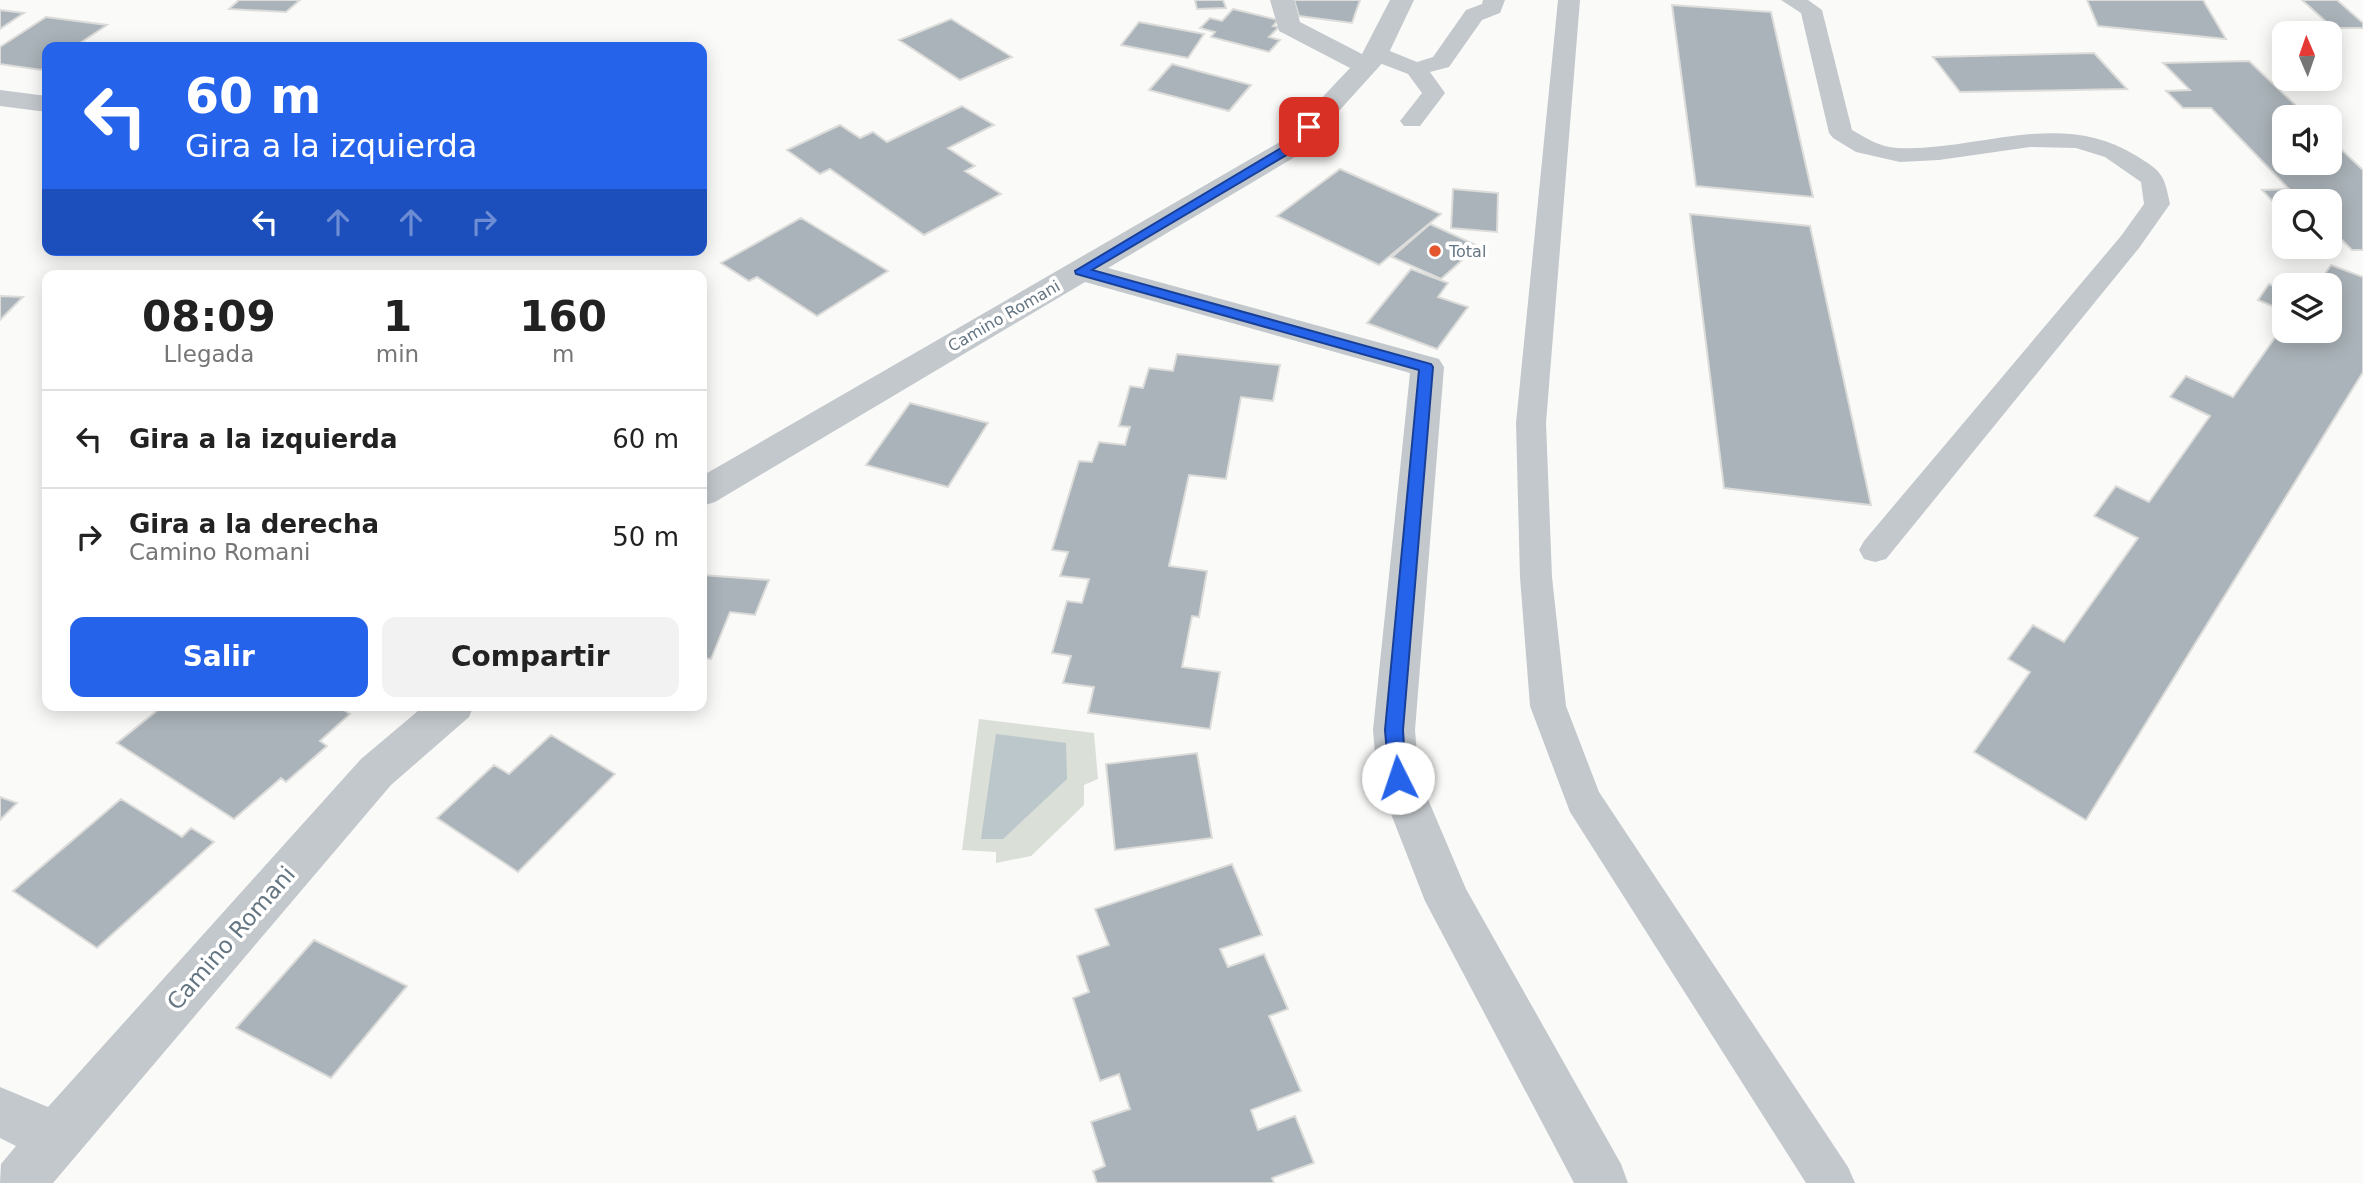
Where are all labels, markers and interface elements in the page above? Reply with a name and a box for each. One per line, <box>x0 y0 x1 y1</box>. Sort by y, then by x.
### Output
north arrow <box>2272 21 2342 91</box>
map controls <box>2272 21 2342 343</box>
text: 60 m <box>185 68 321 125</box>
icon: left <box>70 70 161 161</box>
pin <box>1279 97 1339 157</box>
button: sound <box>2272 105 2342 175</box>
icon: arrive <box>1290 108 1328 146</box>
text: Gira a la izquierda <box>185 127 477 165</box>
button: search <box>2272 189 2342 259</box>
icon: left <box>246 203 284 241</box>
icon: ahead <box>319 203 357 241</box>
icon: ahead <box>392 203 430 241</box>
icon: right <box>465 203 503 241</box>
place label: Total <box>1448 242 1486 261</box>
marker: Total <box>1427 243 1443 259</box>
button: layers <box>2272 273 2342 343</box>
street label: Camino Romani <box>945 276 1063 356</box>
text: 08:09 <box>142 292 276 341</box>
text: 1 <box>383 292 412 341</box>
text: 160 <box>519 292 607 341</box>
text: Llegada <box>164 341 254 367</box>
text: min <box>376 341 419 367</box>
text: m <box>552 341 574 367</box>
icon: left <box>70 420 108 458</box>
text: Gira a la izquierda <box>129 424 397 454</box>
text: 60 m <box>612 424 679 454</box>
text: Gira a la derecha <box>129 509 379 539</box>
icon: right <box>70 518 108 556</box>
text: 50 m <box>612 522 679 552</box>
text: Camino Romani <box>129 539 310 565</box>
button: Salir <box>70 617 368 697</box>
button: Compartir <box>382 617 679 697</box>
position arrow <box>1361 741 1435 815</box>
street label: Camino Romani <box>162 861 300 1015</box>

